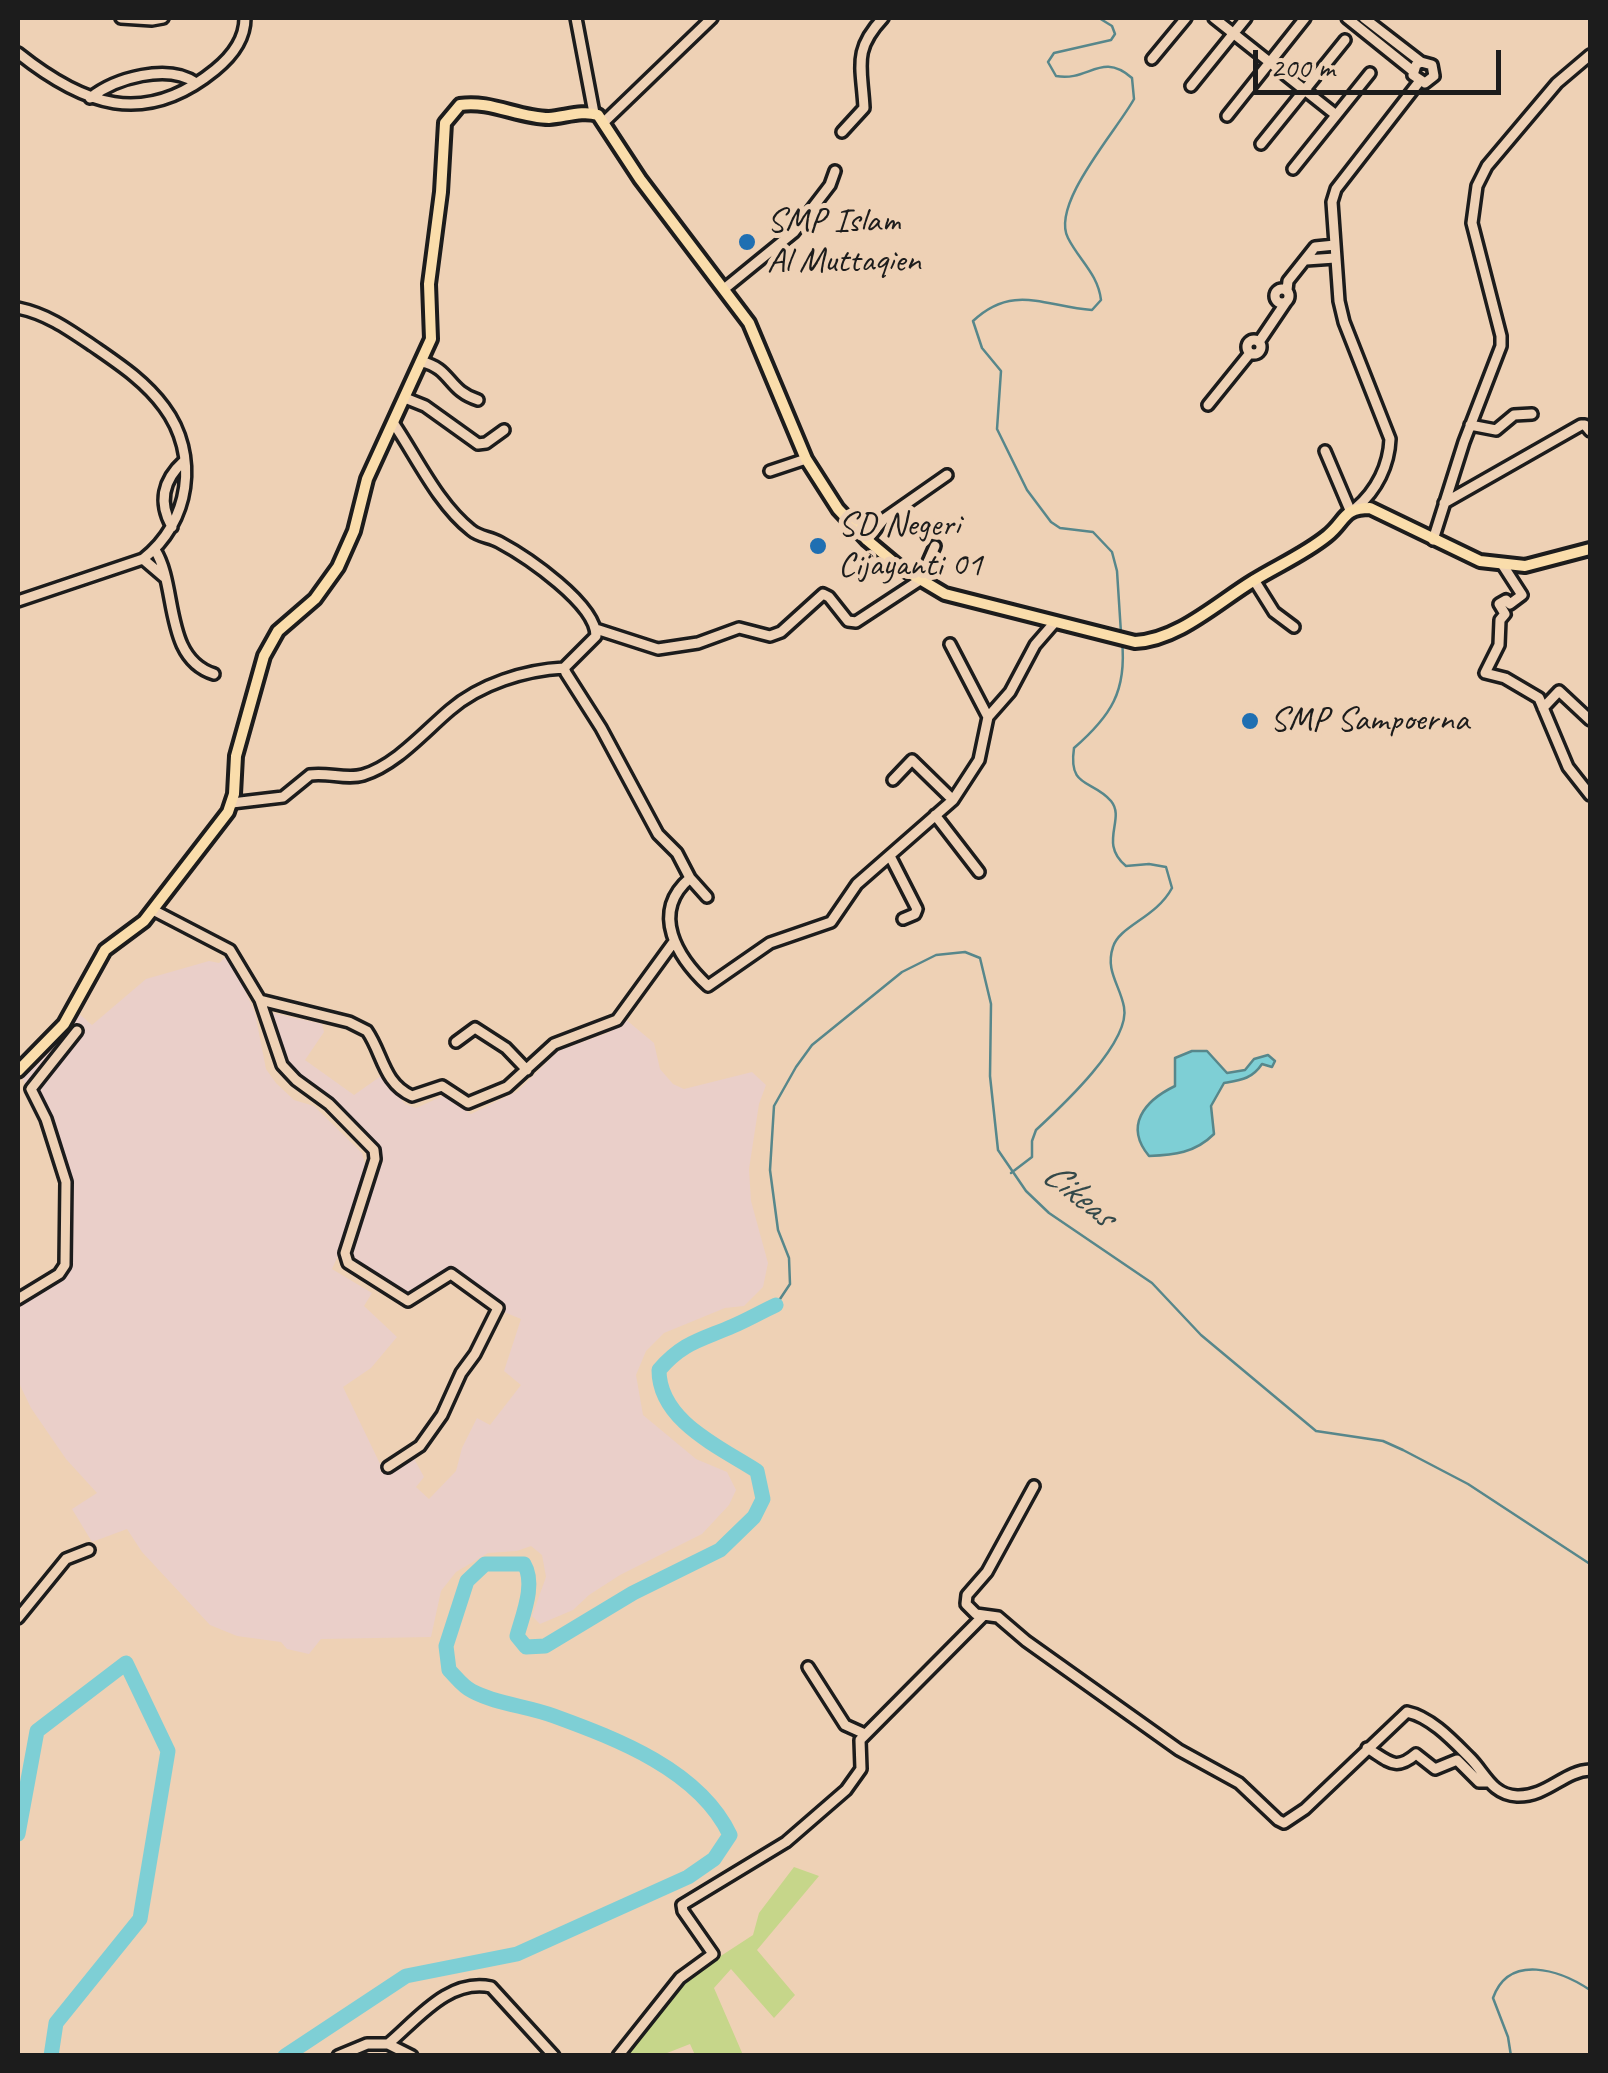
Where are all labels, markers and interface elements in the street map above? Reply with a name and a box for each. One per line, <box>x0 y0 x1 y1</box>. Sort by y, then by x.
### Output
scale bar <box>1258 30 1506 92</box>
text: 200 m <box>1270 48 1335 86</box>
place label: SMP Islam Al Muttaqien <box>767 201 921 283</box>
marker: SMP Islam Al Muttaqien <box>736 231 758 253</box>
place label: SD Negeri Cijayanti 01 <box>838 505 983 587</box>
marker: SD Negeri Cijayanti 01 <box>807 535 829 557</box>
place label: SMP Sampoerna <box>1270 700 1469 742</box>
marker: SMP Sampoerna <box>1239 710 1261 732</box>
water label: Cikeas <box>1033 1152 1123 1238</box>

